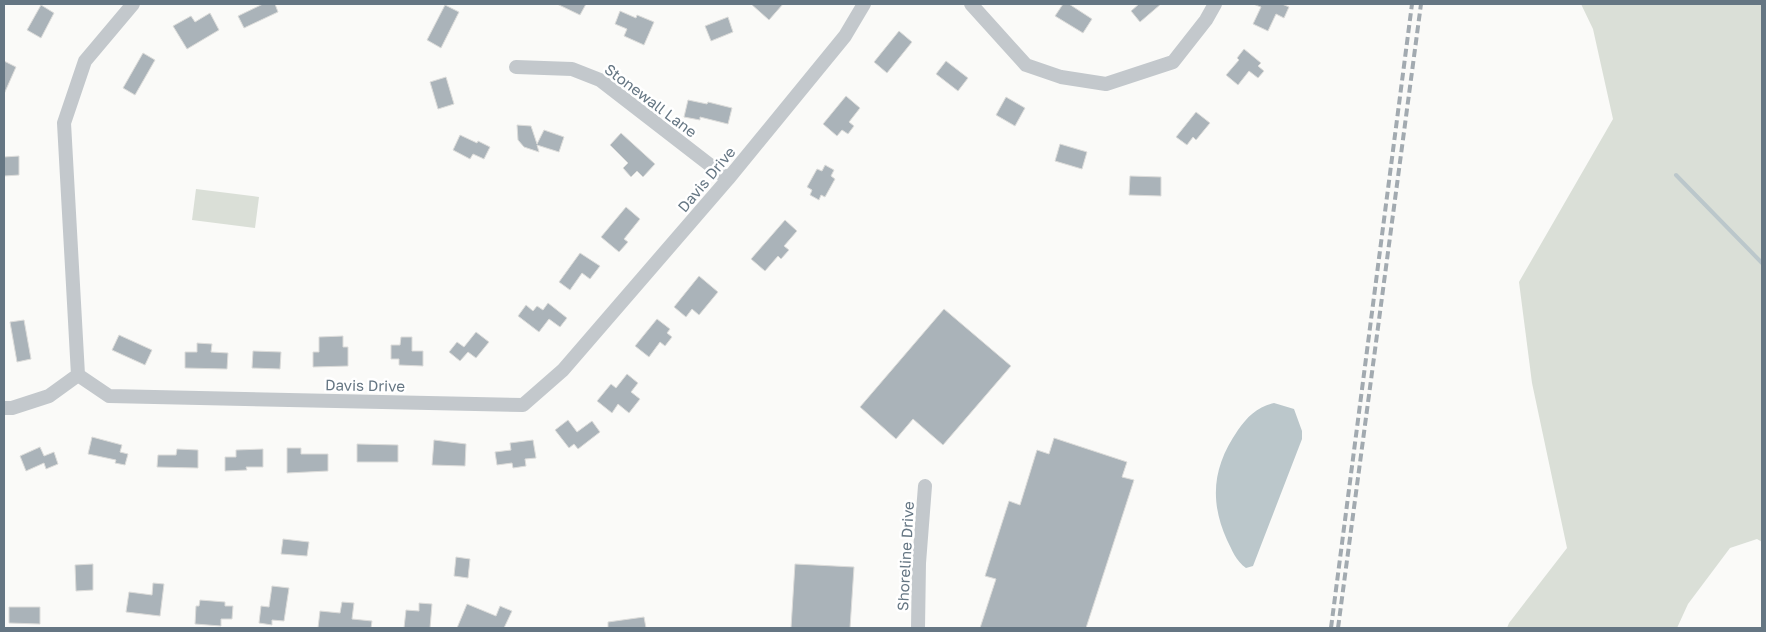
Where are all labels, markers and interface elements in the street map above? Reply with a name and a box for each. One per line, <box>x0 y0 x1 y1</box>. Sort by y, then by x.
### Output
street label: Stonewall Lane <box>601 59 701 141</box>
street label: Davis Drive <box>673 142 739 215</box>
street label: Davis Drive <box>325 375 405 395</box>
street label: Shoreline Drive <box>893 500 917 611</box>

